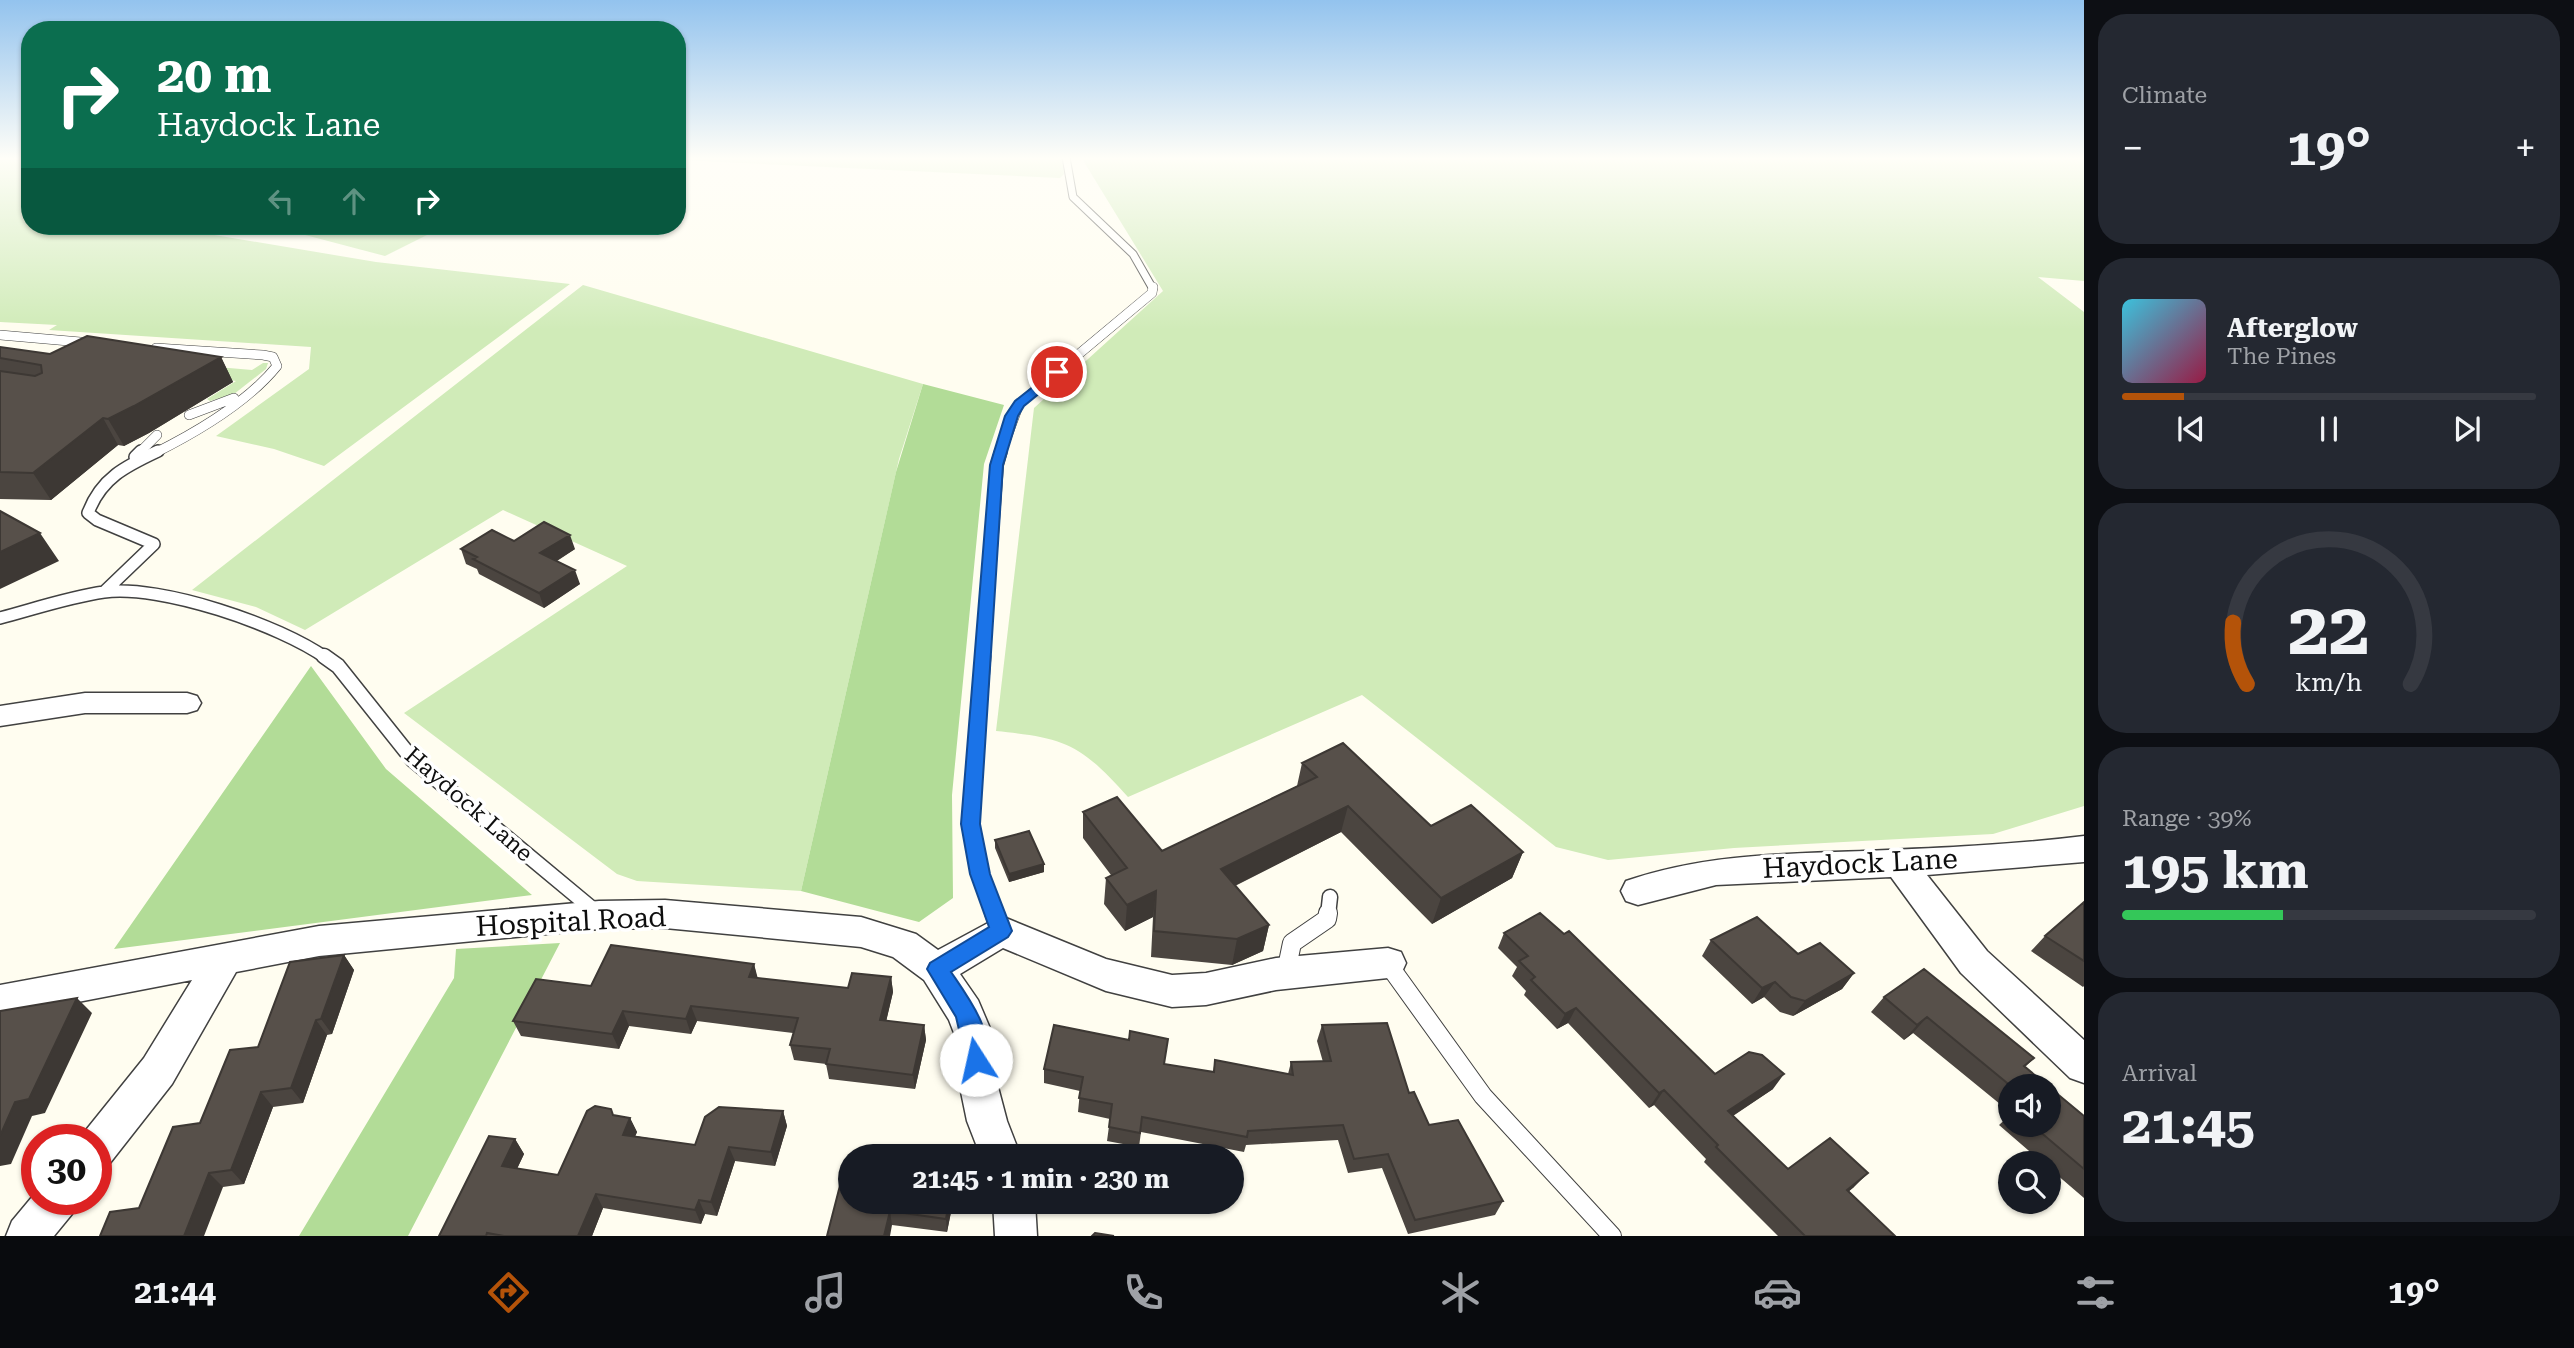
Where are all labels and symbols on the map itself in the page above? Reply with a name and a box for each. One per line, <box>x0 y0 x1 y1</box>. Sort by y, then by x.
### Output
pin <box>1027 342 1087 402</box>
street label: Haydock Lane <box>399 742 538 867</box>
street label: Haydock Lane <box>1762 842 1958 885</box>
street label: Hospital Road <box>475 900 667 943</box>
position arrow <box>939 1023 1013 1097</box>
speed limit sign: 30 <box>21 1124 112 1215</box>

